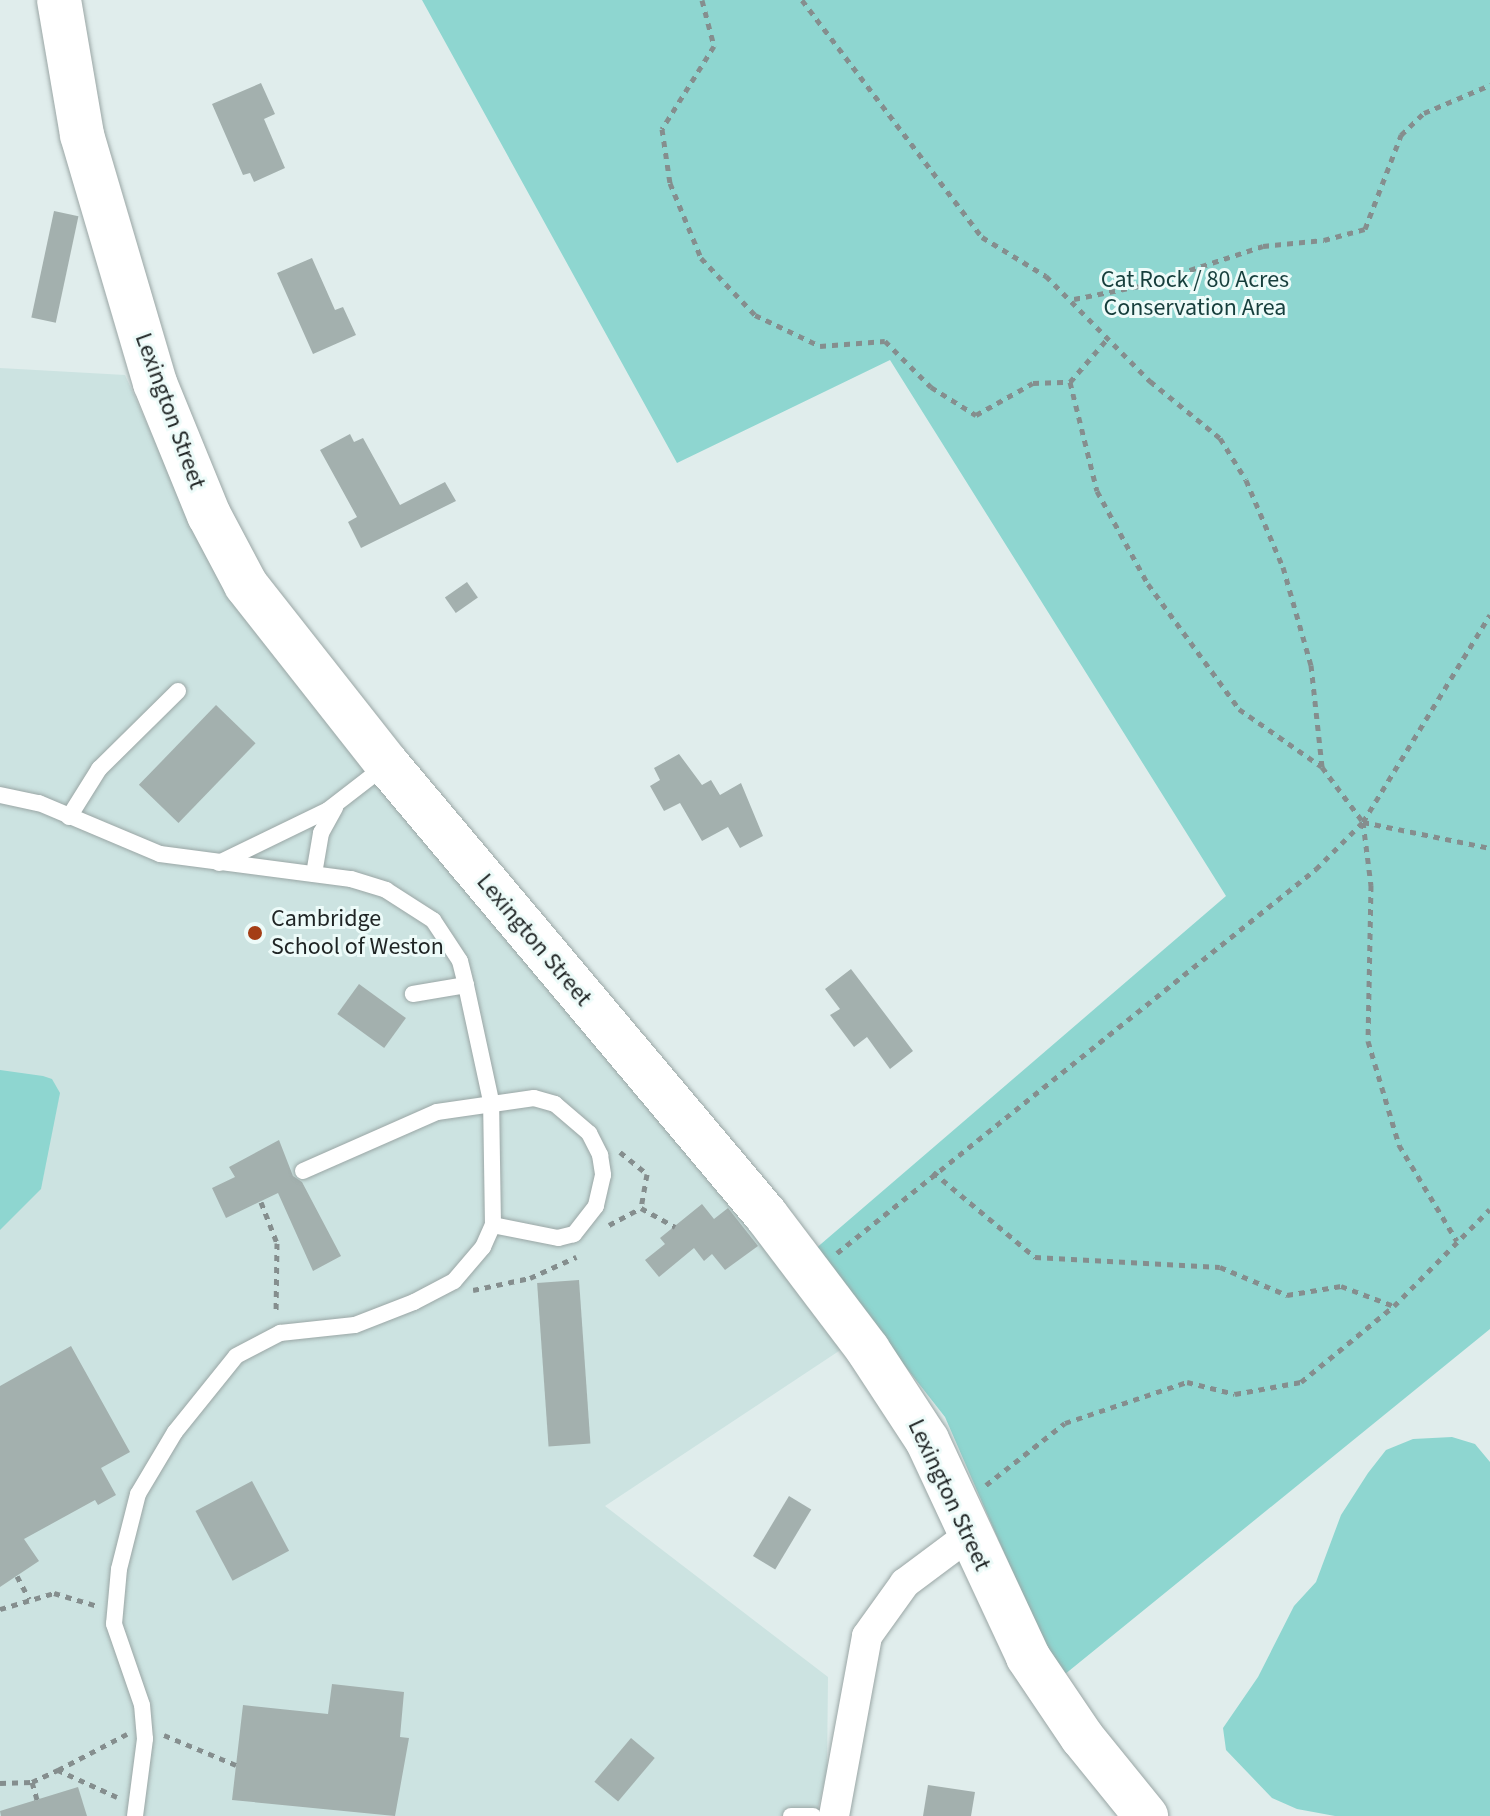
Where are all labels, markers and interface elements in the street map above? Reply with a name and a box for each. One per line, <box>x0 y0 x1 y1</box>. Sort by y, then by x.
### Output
park label: Cat Rock / 80 Acres Conservation Area <box>1101 266 1289 322</box>
street label: Lexington Street <box>128 329 212 493</box>
street label: Lexington Street <box>470 868 598 1012</box>
place label: Cambridge School of Weston <box>271 905 444 961</box>
marker: Cambridge School of Weston <box>246 924 264 942</box>
street label: Lexington Street <box>901 1415 997 1575</box>

